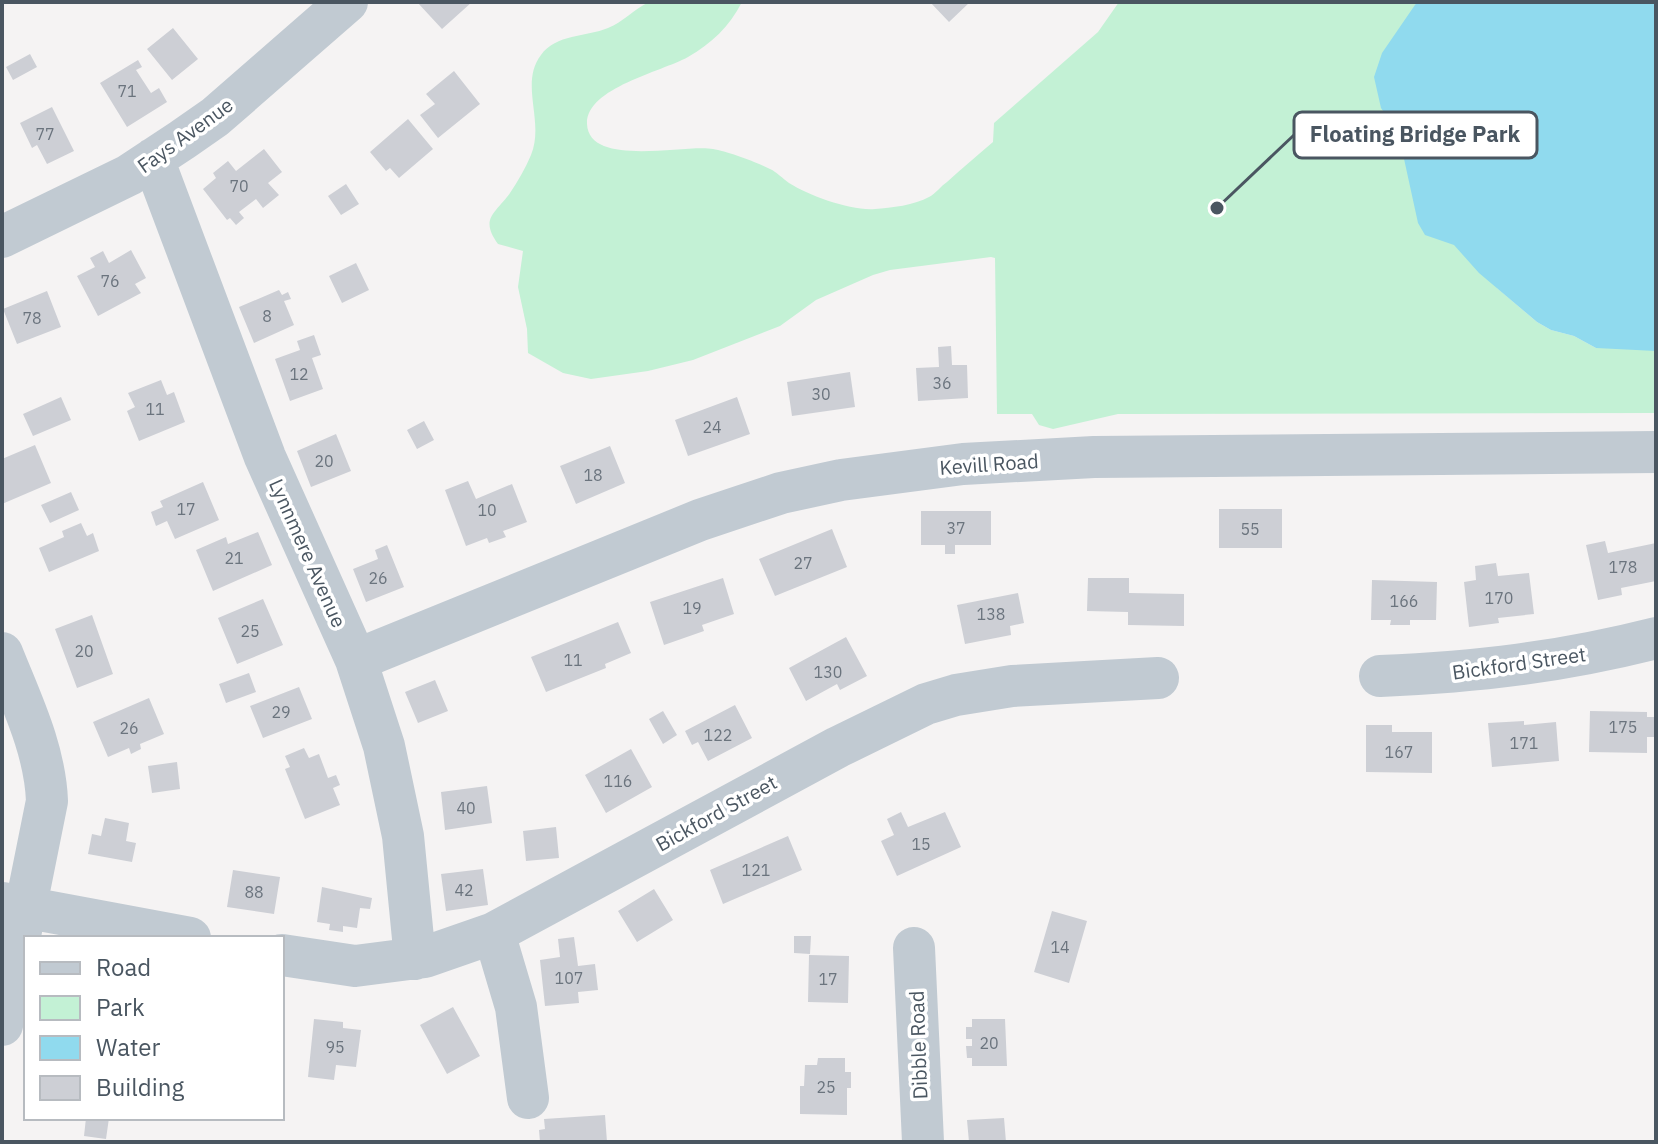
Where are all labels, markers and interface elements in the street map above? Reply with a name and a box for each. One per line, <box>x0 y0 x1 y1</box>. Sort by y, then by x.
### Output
house number: 71 <box>117 81 137 101</box>
street label: Fays Avenue <box>132 91 238 179</box>
callout: Floating Bridge Park <box>1294 112 1537 158</box>
text: Floating Bridge Park <box>1310 119 1521 148</box>
house number: 77 <box>35 124 55 144</box>
house number: 70 <box>229 176 249 196</box>
house number: 76 <box>100 271 120 291</box>
house number: 8 <box>262 306 272 326</box>
house number: 78 <box>22 308 42 328</box>
house number: 12 <box>289 364 309 384</box>
house number: 36 <box>932 373 952 393</box>
house number: 30 <box>811 384 831 404</box>
house number: 11 <box>145 399 165 419</box>
house number: 24 <box>702 417 722 437</box>
street label: Kevill Road <box>939 447 1039 481</box>
house number: 20 <box>314 451 334 471</box>
house number: 18 <box>583 465 603 485</box>
street label: Lynnmere Avenue <box>263 474 353 632</box>
house number: 17 <box>176 499 196 519</box>
house number: 10 <box>477 500 497 520</box>
house number: 37 <box>946 518 966 538</box>
house number: 55 <box>1240 519 1260 539</box>
house number: 21 <box>224 548 244 568</box>
house number: 27 <box>793 553 813 573</box>
house number: 178 <box>1609 557 1637 577</box>
house number: 26 <box>368 568 388 588</box>
house number: 170 <box>1485 588 1513 608</box>
house number: 166 <box>1390 591 1418 611</box>
house number: 19 <box>682 598 702 618</box>
house number: 138 <box>977 604 1005 624</box>
house number: 25 <box>240 621 260 641</box>
street label: Bickford Street <box>1450 640 1588 686</box>
house number: 20 <box>74 641 94 661</box>
house number: 11 <box>563 650 583 670</box>
house number: 130 <box>814 662 842 682</box>
house number: 29 <box>271 702 291 722</box>
house number: 175 <box>1609 717 1637 737</box>
house number: 26 <box>119 718 139 738</box>
house number: 122 <box>704 725 732 745</box>
house number: 171 <box>1510 733 1538 753</box>
house number: 167 <box>1385 742 1413 762</box>
street label: Bickford Street <box>651 769 781 857</box>
house number: 116 <box>604 771 632 791</box>
house number: 40 <box>456 798 476 818</box>
house number: 15 <box>911 834 931 854</box>
house number: 121 <box>742 860 770 880</box>
house number: 42 <box>454 880 474 900</box>
house number: 88 <box>244 882 264 902</box>
legend <box>24 936 284 1120</box>
house number: 14 <box>1050 937 1070 957</box>
text: Road <box>96 951 151 983</box>
house number: 107 <box>555 968 583 988</box>
house number: 17 <box>818 969 838 989</box>
street label: Dibble Road <box>903 990 933 1100</box>
text: Park <box>96 991 145 1023</box>
text: Water <box>96 1031 160 1063</box>
house number: 20 <box>979 1033 999 1053</box>
house number: 95 <box>325 1037 345 1057</box>
text: Building <box>96 1071 184 1103</box>
house number: 25 <box>816 1077 836 1097</box>

